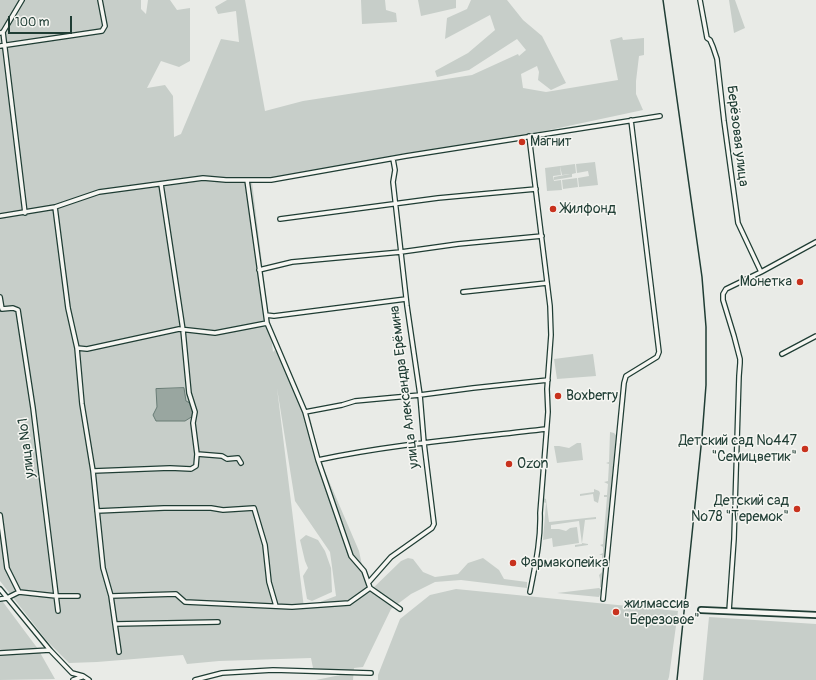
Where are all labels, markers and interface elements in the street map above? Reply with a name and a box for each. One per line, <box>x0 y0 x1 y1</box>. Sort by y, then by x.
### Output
scale bar <box>10 8 74 34</box>
text: 100 m <box>15 15 49 30</box>
street label: Берёзовая улица <box>722 85 752 187</box>
place label: Магнит <box>530 134 572 150</box>
marker: Магнит <box>517 137 527 147</box>
place label: Жилфонд <box>561 201 616 217</box>
marker: Жилфонд <box>548 204 558 214</box>
place label: Монетка <box>740 274 792 290</box>
marker: Монетка <box>795 277 805 287</box>
street label: улица Александра Ерёмина <box>387 305 423 469</box>
place label: Boxberry <box>566 388 618 404</box>
marker: Boxberry <box>553 391 563 401</box>
street label: улица №1 <box>15 417 39 479</box>
place label: Детский сад №447 "Семицветик" <box>679 433 797 466</box>
marker: Детский сад №447 "Семицветик" <box>800 444 810 454</box>
place label: Ozon <box>517 456 548 472</box>
marker: Ozon <box>504 459 514 469</box>
place label: Детский сад №78 "Теремок" <box>691 493 789 526</box>
marker: Детский сад №78 "Теремок" <box>792 504 802 514</box>
place label: Фармакопейка <box>521 555 608 571</box>
marker: Фармакопейка <box>508 558 518 568</box>
place label: жилмассив "Березовое" <box>624 596 700 628</box>
marker: жилмассив "Березовое" <box>611 607 621 617</box>

